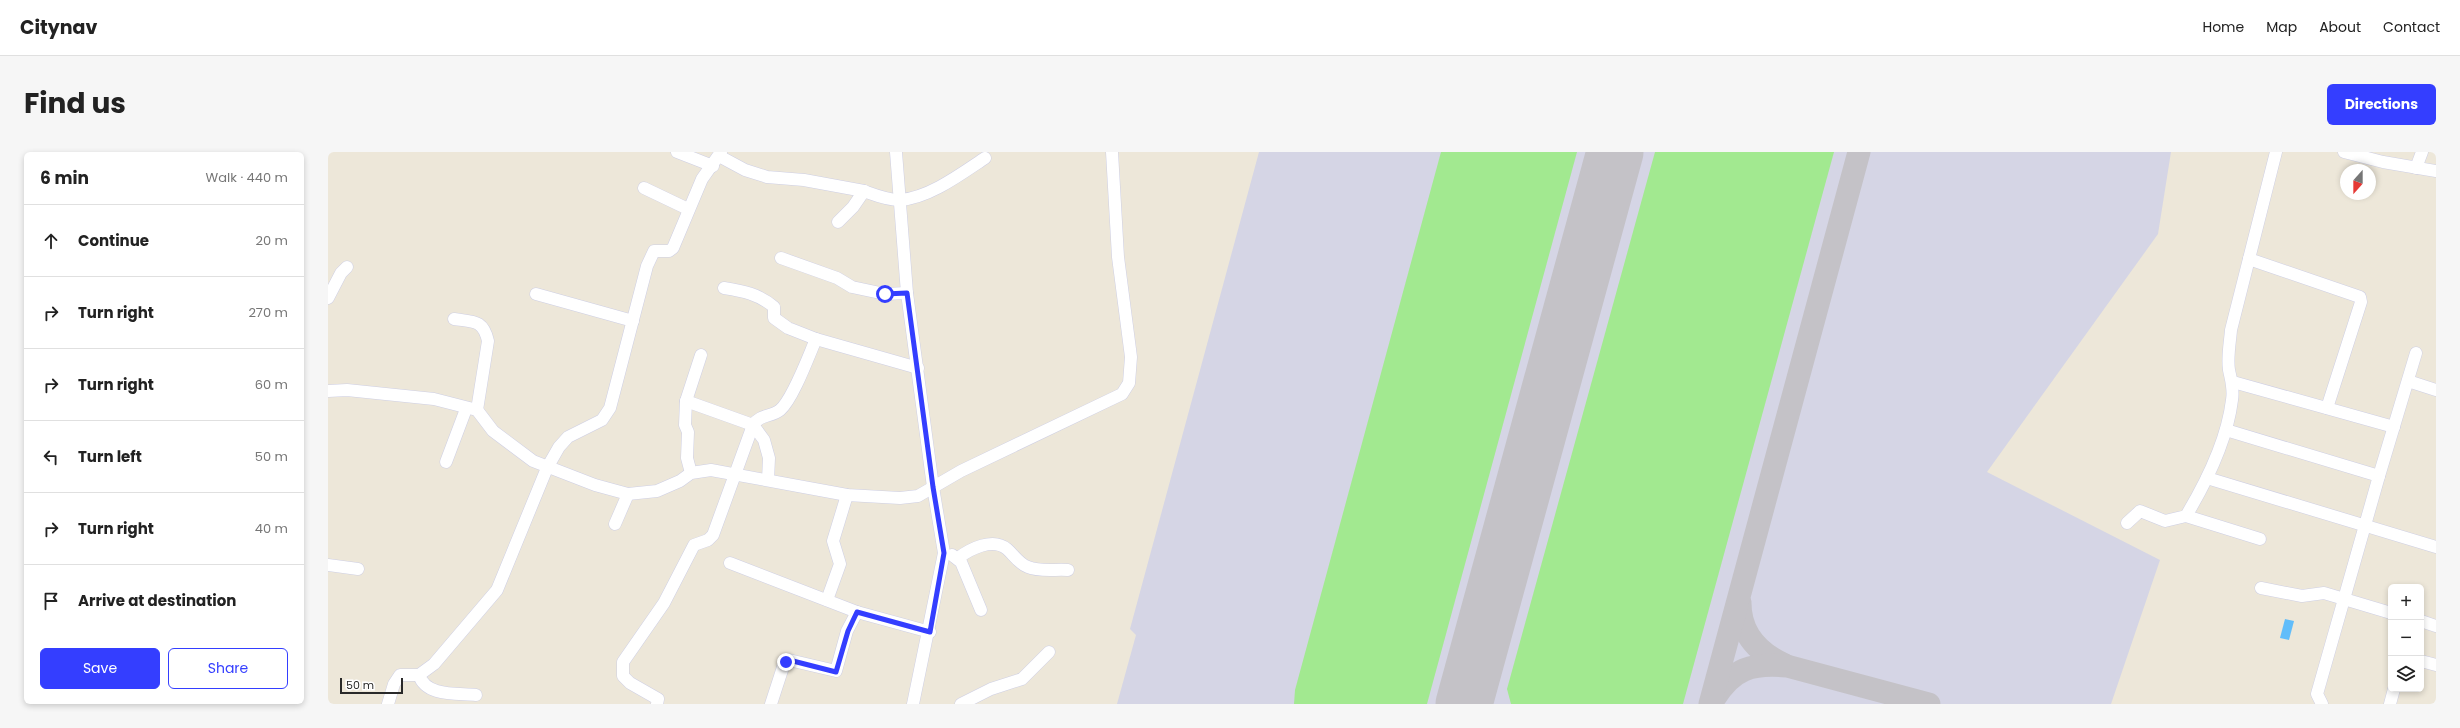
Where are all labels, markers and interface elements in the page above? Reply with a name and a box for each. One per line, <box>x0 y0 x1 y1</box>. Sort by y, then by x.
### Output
text: Citynav <box>20 14 97 41</box>
text: Home <box>2202 17 2244 37</box>
text: Map <box>2266 17 2297 37</box>
text: About <box>2319 17 2361 37</box>
text: Contact <box>2383 17 2440 37</box>
text: Find us <box>24 84 126 123</box>
button: Directions <box>2327 84 2436 125</box>
north arrow <box>2340 164 2376 200</box>
text: 6 min <box>40 166 89 190</box>
text: Walk · 440 m <box>206 168 288 187</box>
icon: ahead <box>40 230 62 252</box>
text: Continue <box>78 230 149 251</box>
text: 20 m <box>255 231 288 250</box>
route start <box>876 285 894 303</box>
icon: right <box>40 302 62 324</box>
text: Turn right <box>78 302 154 323</box>
text: 270 m <box>248 303 288 322</box>
icon: right <box>40 374 62 396</box>
text: Turn right <box>78 374 154 395</box>
text: 60 m <box>255 375 288 394</box>
icon: left <box>40 446 62 468</box>
text: Turn left <box>78 446 142 467</box>
text: 50 m <box>255 447 288 466</box>
icon: right <box>40 518 62 540</box>
text: Turn right <box>78 518 154 539</box>
text: 40 m <box>255 519 288 538</box>
map controls <box>2388 584 2424 692</box>
button: + <box>2388 584 2424 620</box>
icon: arrive <box>40 590 62 612</box>
text: Arrive at destination <box>78 590 236 611</box>
button: − <box>2388 620 2424 656</box>
button: Save <box>40 648 160 689</box>
button: Share <box>168 648 288 689</box>
route end <box>777 653 795 671</box>
button: layers <box>2388 656 2424 692</box>
scale bar <box>340 676 403 695</box>
text: 50 m <box>346 677 374 693</box>

